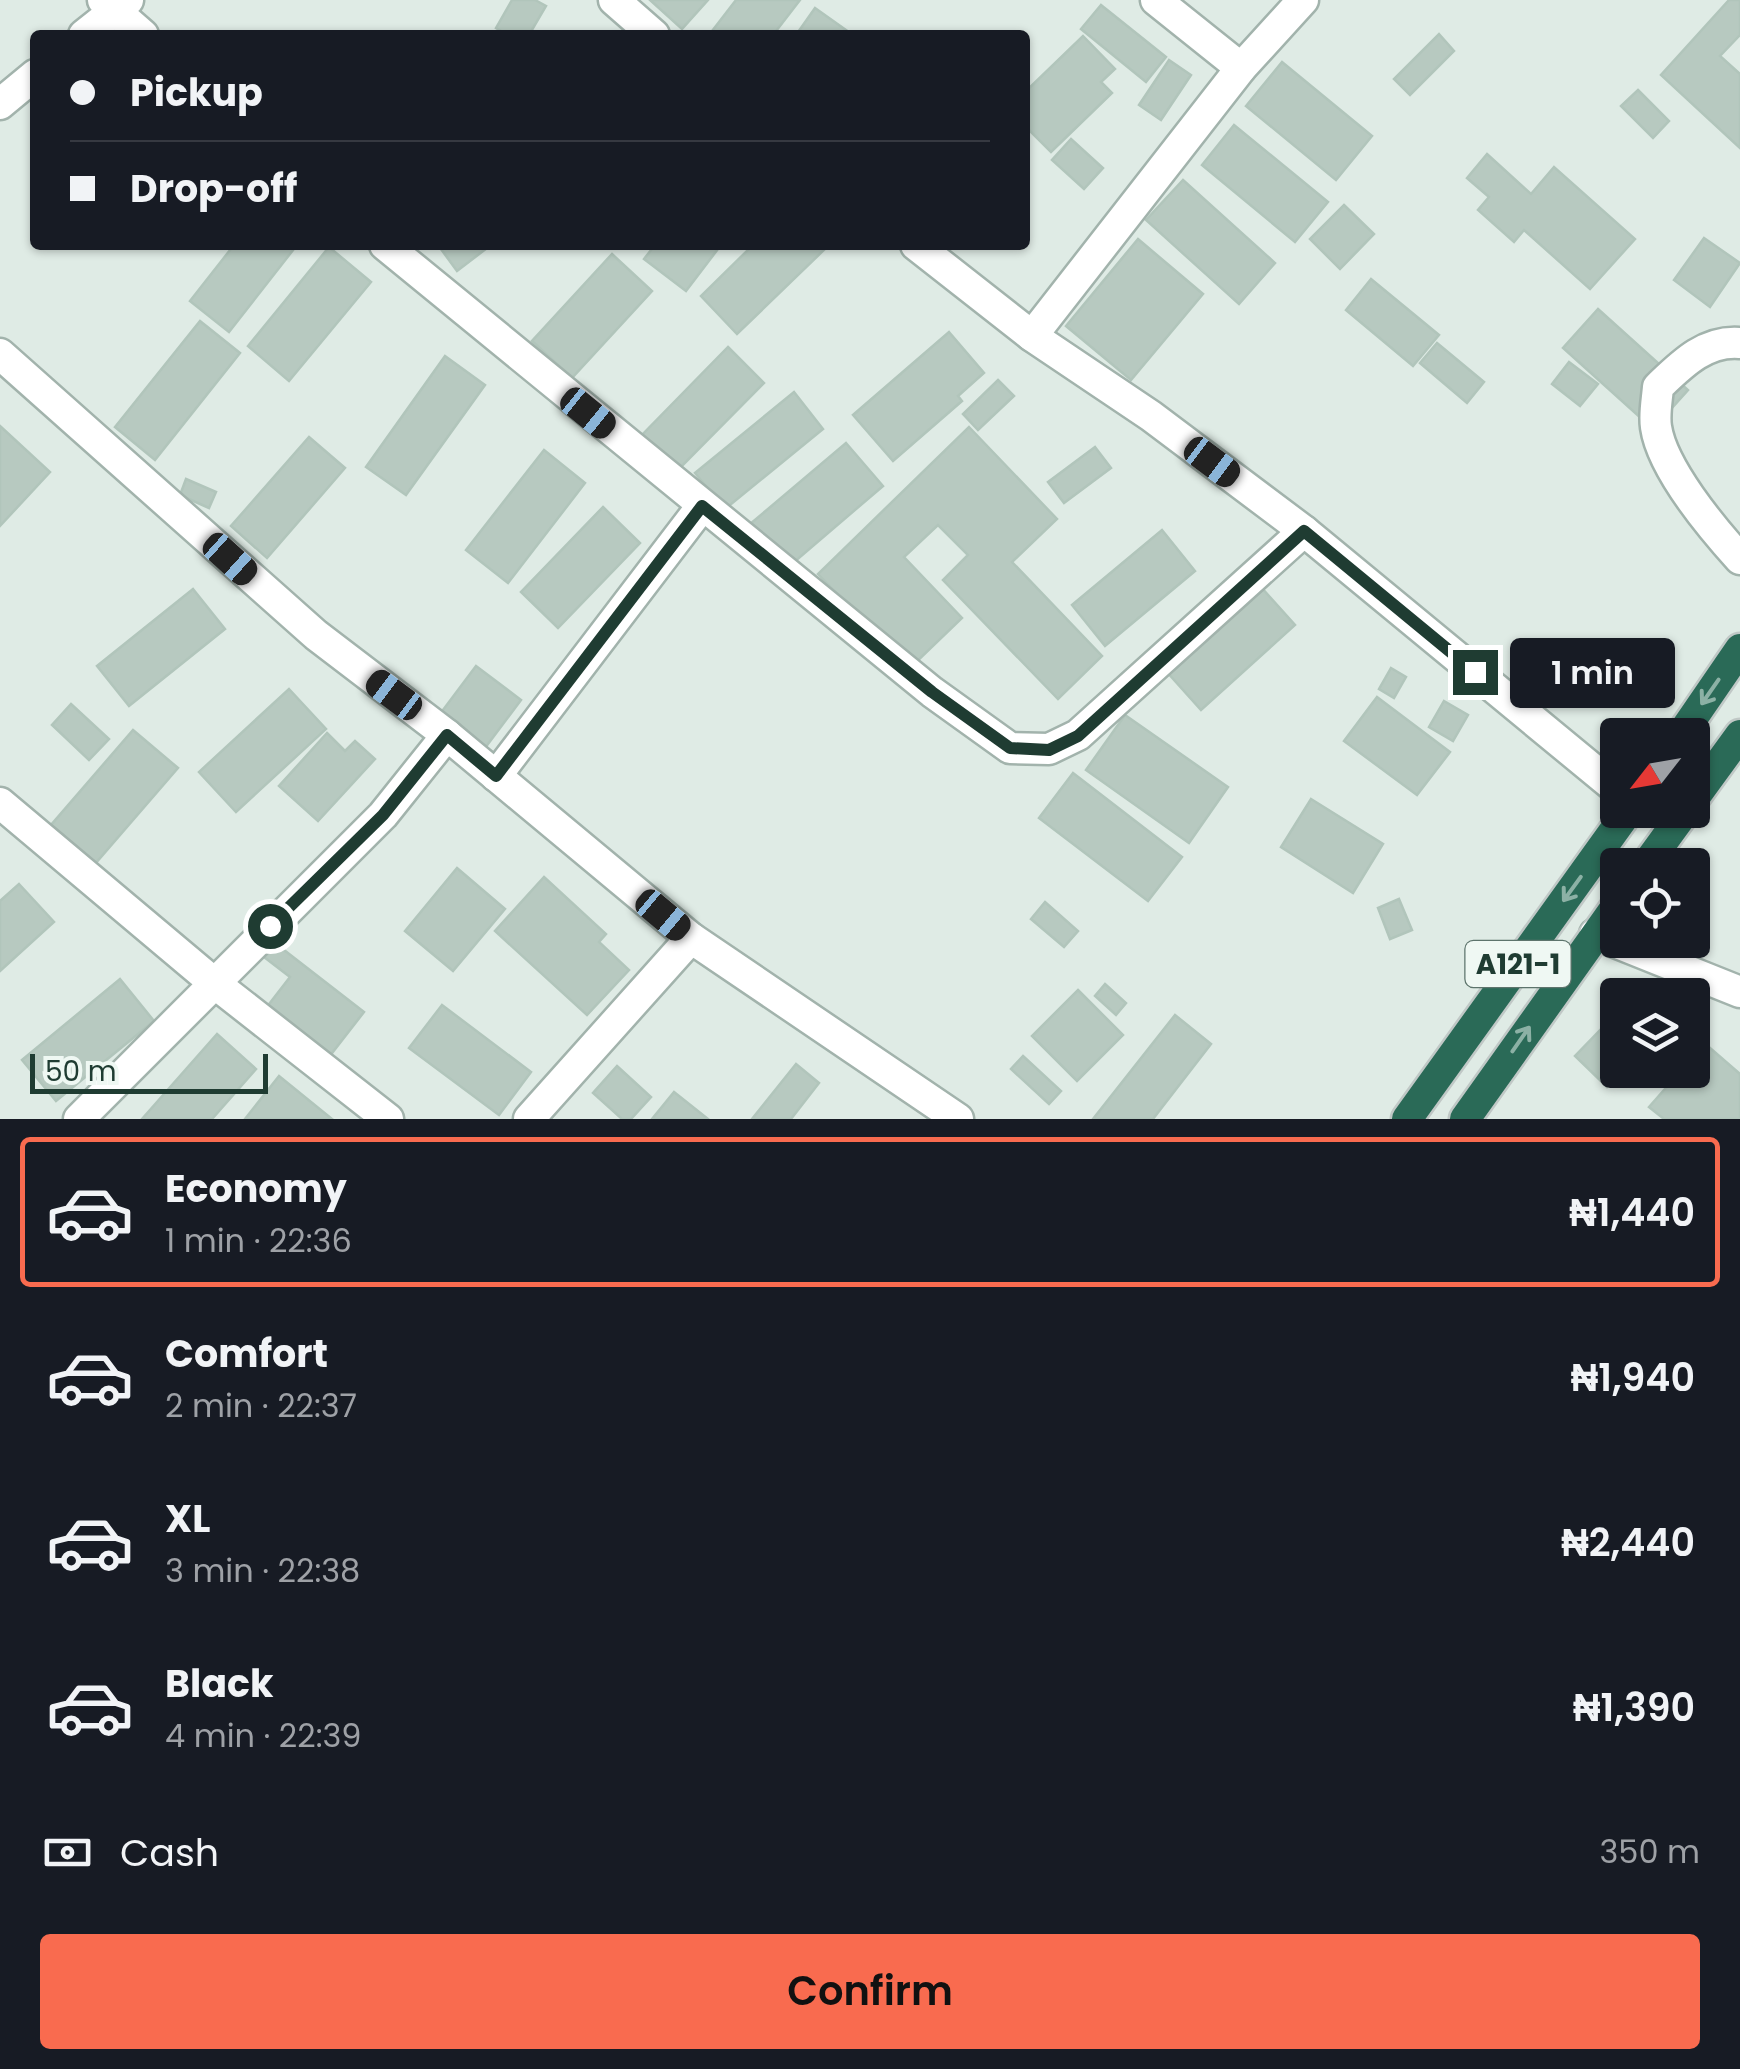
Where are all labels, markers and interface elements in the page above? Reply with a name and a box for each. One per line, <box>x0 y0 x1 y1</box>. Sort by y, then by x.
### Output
text: Pickup <box>130 66 263 119</box>
text: Drop-off <box>130 162 298 215</box>
car <box>555 382 621 444</box>
car <box>1179 432 1245 492</box>
car <box>198 528 262 590</box>
callout: 1 min <box>1510 637 1675 707</box>
route end <box>1453 650 1498 695</box>
text: 1 min <box>1551 650 1634 695</box>
car <box>361 665 427 725</box>
one-way arrow <box>1700 677 1721 705</box>
north arrow <box>1600 718 1710 828</box>
map controls <box>1600 718 1710 1088</box>
button: locate <box>1600 848 1710 958</box>
one-way arrow <box>1562 875 1583 902</box>
car <box>630 884 696 946</box>
route start <box>248 904 293 949</box>
road number: A121-1 <box>1466 941 1570 987</box>
button: layers <box>1600 978 1710 1088</box>
one-way arrow <box>1510 1026 1531 1054</box>
scale bar <box>30 1049 268 1094</box>
text: 50 m <box>45 1052 116 1091</box>
text: Economy <box>165 1162 347 1215</box>
icon: car <box>45 1167 135 1257</box>
text: ₦1,440 <box>1569 1186 1695 1239</box>
text: 1 min · 22:36 <box>165 1218 352 1263</box>
text: Comfort <box>165 1327 328 1380</box>
icon: car <box>45 1332 135 1422</box>
text: ₦1,940 <box>1571 1351 1695 1404</box>
text: 2 min · 22:37 <box>165 1383 357 1428</box>
text: XL <box>165 1492 210 1545</box>
icon: car <box>45 1497 135 1587</box>
text: ₦2,440 <box>1561 1516 1695 1569</box>
text: 3 min · 22:38 <box>165 1548 360 1593</box>
text: Black <box>165 1657 274 1710</box>
icon: car <box>45 1662 135 1752</box>
text: ₦1,390 <box>1573 1681 1695 1734</box>
text: 4 min · 22:39 <box>165 1713 361 1758</box>
icon: cash <box>40 1825 95 1880</box>
text: Cash <box>120 1826 219 1879</box>
text: 350 m <box>1599 1829 1700 1874</box>
button: Confirm <box>40 1934 1700 2049</box>

